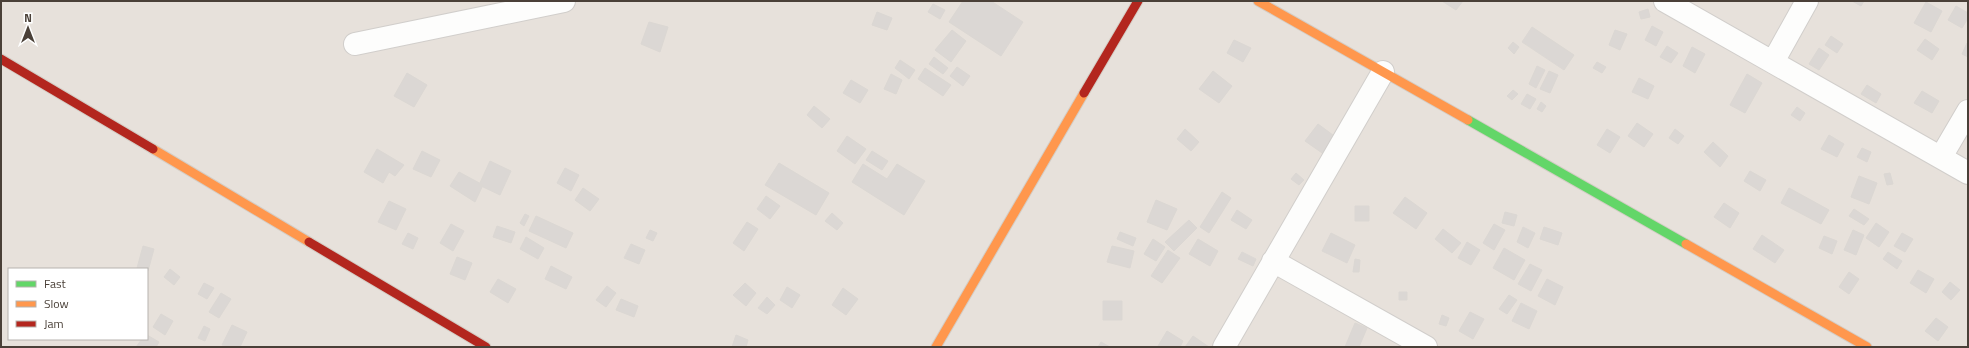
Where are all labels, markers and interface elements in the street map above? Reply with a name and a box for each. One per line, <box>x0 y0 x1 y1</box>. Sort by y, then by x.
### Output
north arrow <box>8 8 48 48</box>
text: N <box>24 10 32 26</box>
legend <box>8 268 148 340</box>
text: Fast <box>44 274 67 293</box>
text: Slow <box>44 294 69 313</box>
text: Jam <box>44 314 64 333</box>

